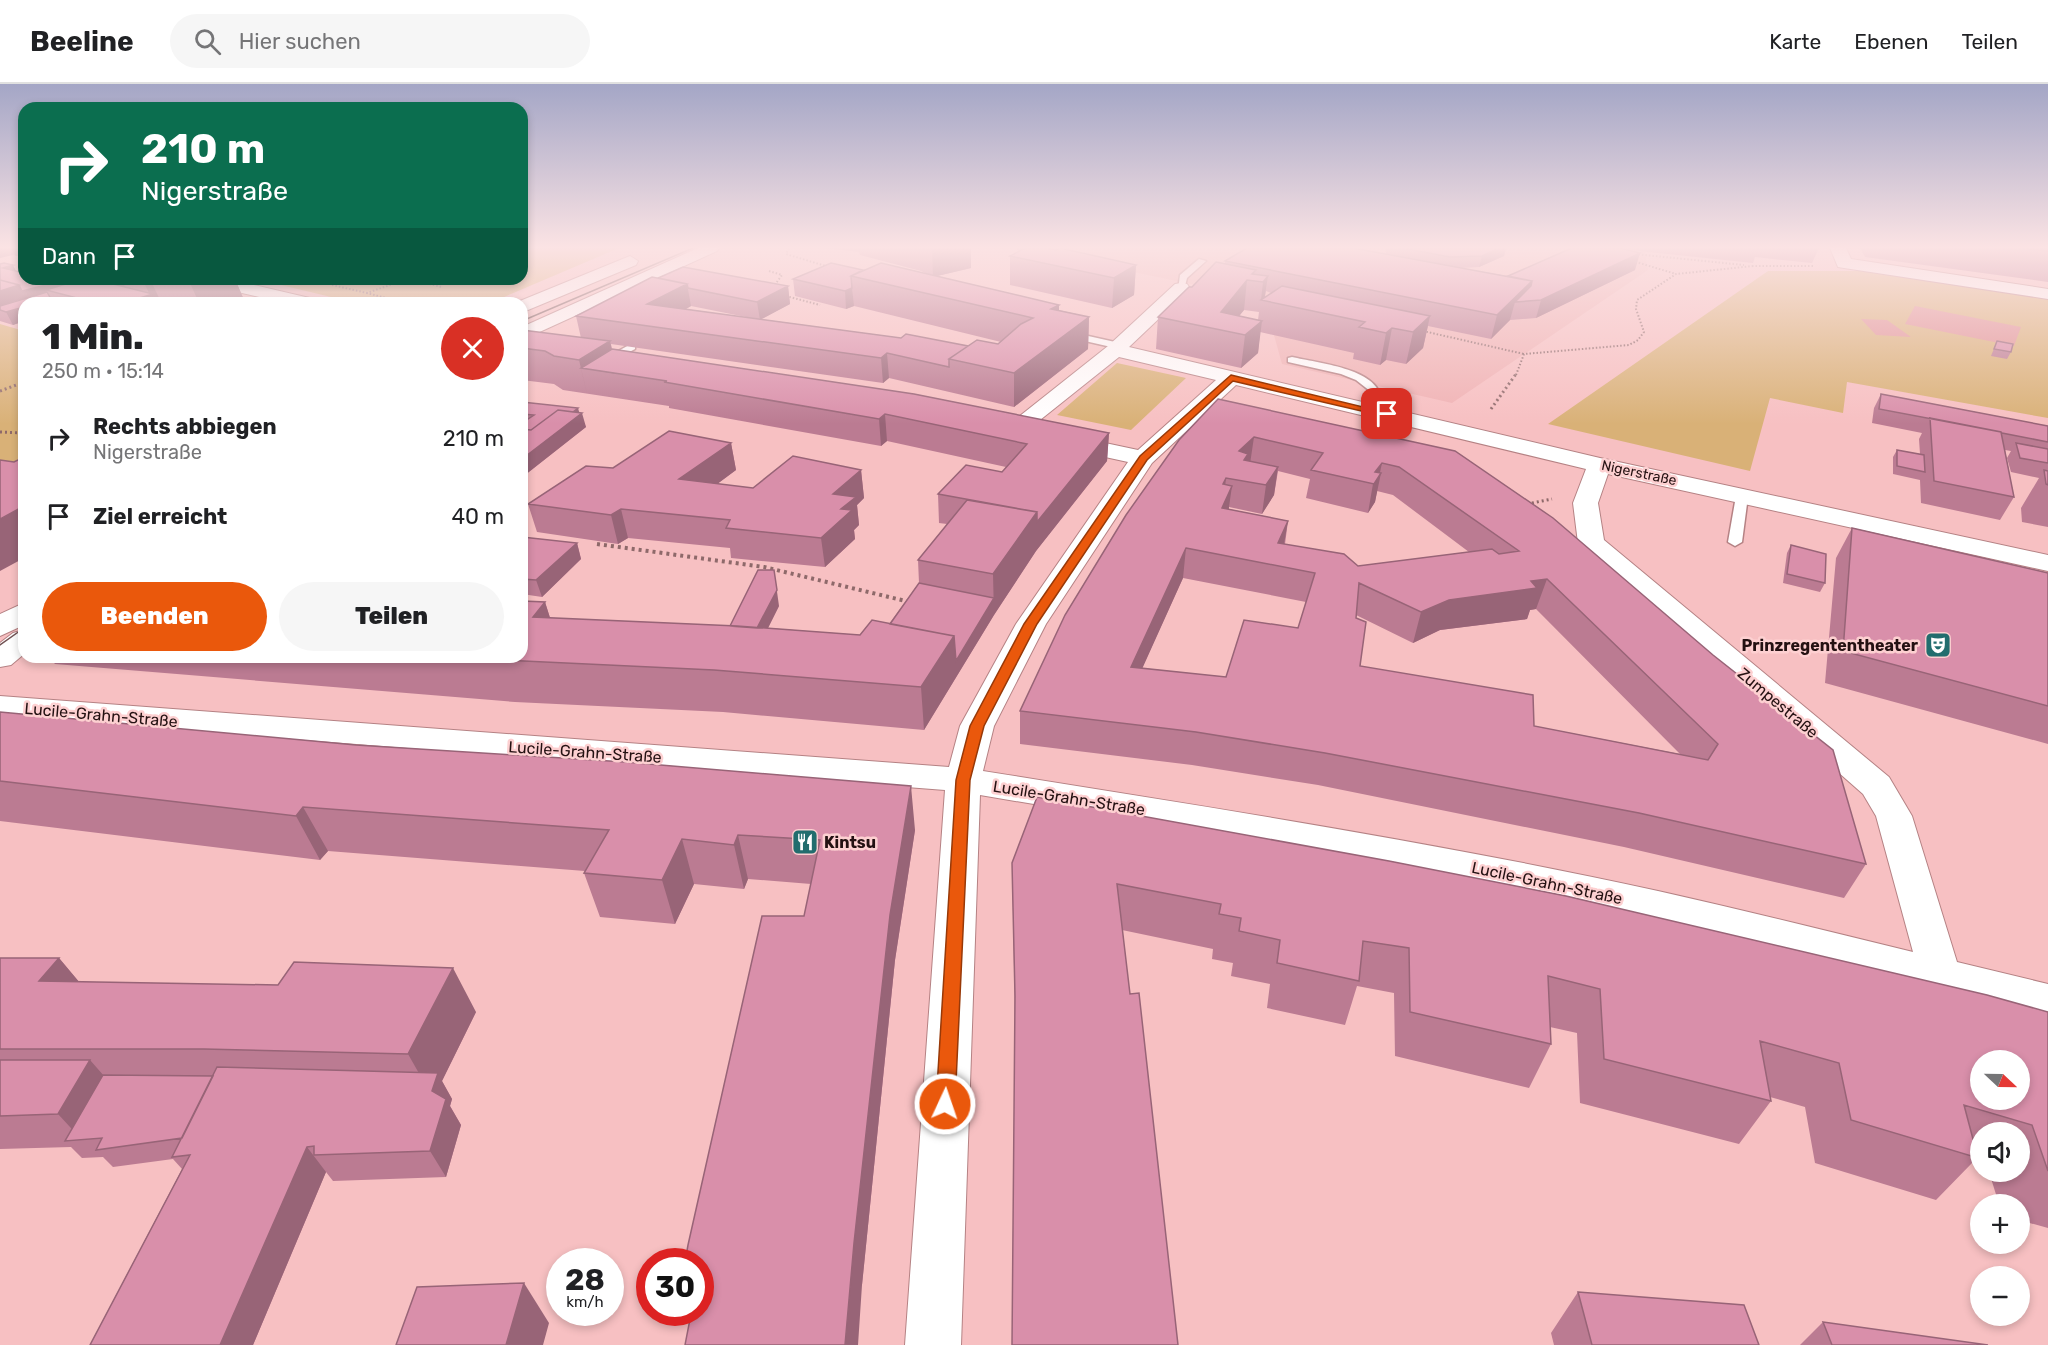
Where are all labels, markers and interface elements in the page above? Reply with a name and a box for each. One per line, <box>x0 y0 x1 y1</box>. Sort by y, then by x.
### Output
search box <box>170 14 590 68</box>
text: Beeline <box>30 25 134 58</box>
icon: search <box>191 25 224 58</box>
text: Hier suchen <box>239 28 361 55</box>
text: Karte <box>1769 29 1821 54</box>
text: Ebenen <box>1854 29 1928 54</box>
text: Teilen <box>1961 29 2018 54</box>
text: 210 m <box>141 124 265 174</box>
icon: right <box>42 126 120 204</box>
text: Nigerstraße <box>141 175 288 207</box>
icon: arrive <box>108 240 141 273</box>
text: Dann <box>42 243 96 270</box>
text: 1 Min. <box>42 315 144 358</box>
button: close <box>441 317 504 380</box>
text: 250 m · 15:14 <box>42 359 164 383</box>
pin <box>1361 388 1412 439</box>
icon: arrive <box>1370 397 1403 430</box>
text: Rechts abbiegen <box>93 413 277 440</box>
icon: right <box>42 422 75 455</box>
text: 210 m <box>443 425 504 452</box>
text: Nigerstraße <box>93 440 202 464</box>
street label: Nigerstraße <box>1600 457 1678 489</box>
icon: arrive <box>42 500 75 533</box>
text: Ziel erreicht <box>93 503 227 530</box>
text: 40 m <box>451 503 504 530</box>
button: Beenden <box>42 582 267 651</box>
button: Teilen <box>279 582 504 651</box>
theatre icon: Prinzregententheater <box>1923 630 1953 660</box>
place label: Prinzregententheater <box>1742 636 1919 655</box>
street label: Zumpestraße <box>1734 664 1822 742</box>
street label: Lucile-Grahn-Straße <box>24 699 178 731</box>
street label: Lucile-Grahn-Straße <box>508 737 662 767</box>
street label: Lucile-Grahn-Straße <box>992 777 1146 819</box>
restaurant icon: Kintsu <box>790 827 820 857</box>
place label: Kintsu <box>824 833 876 852</box>
street label: Lucile-Grahn-Straße <box>1470 858 1624 908</box>
north arrow <box>1970 1050 2030 1110</box>
map controls <box>1970 1050 2030 1326</box>
position arrow <box>913 1072 977 1136</box>
button: sound <box>1970 1122 2030 1182</box>
button: + <box>1970 1194 2030 1254</box>
speed limit sign: 30 <box>636 1248 714 1326</box>
text: 28 <box>565 1262 605 1298</box>
button: − <box>1970 1266 2030 1326</box>
text: km/h <box>566 1293 604 1311</box>

